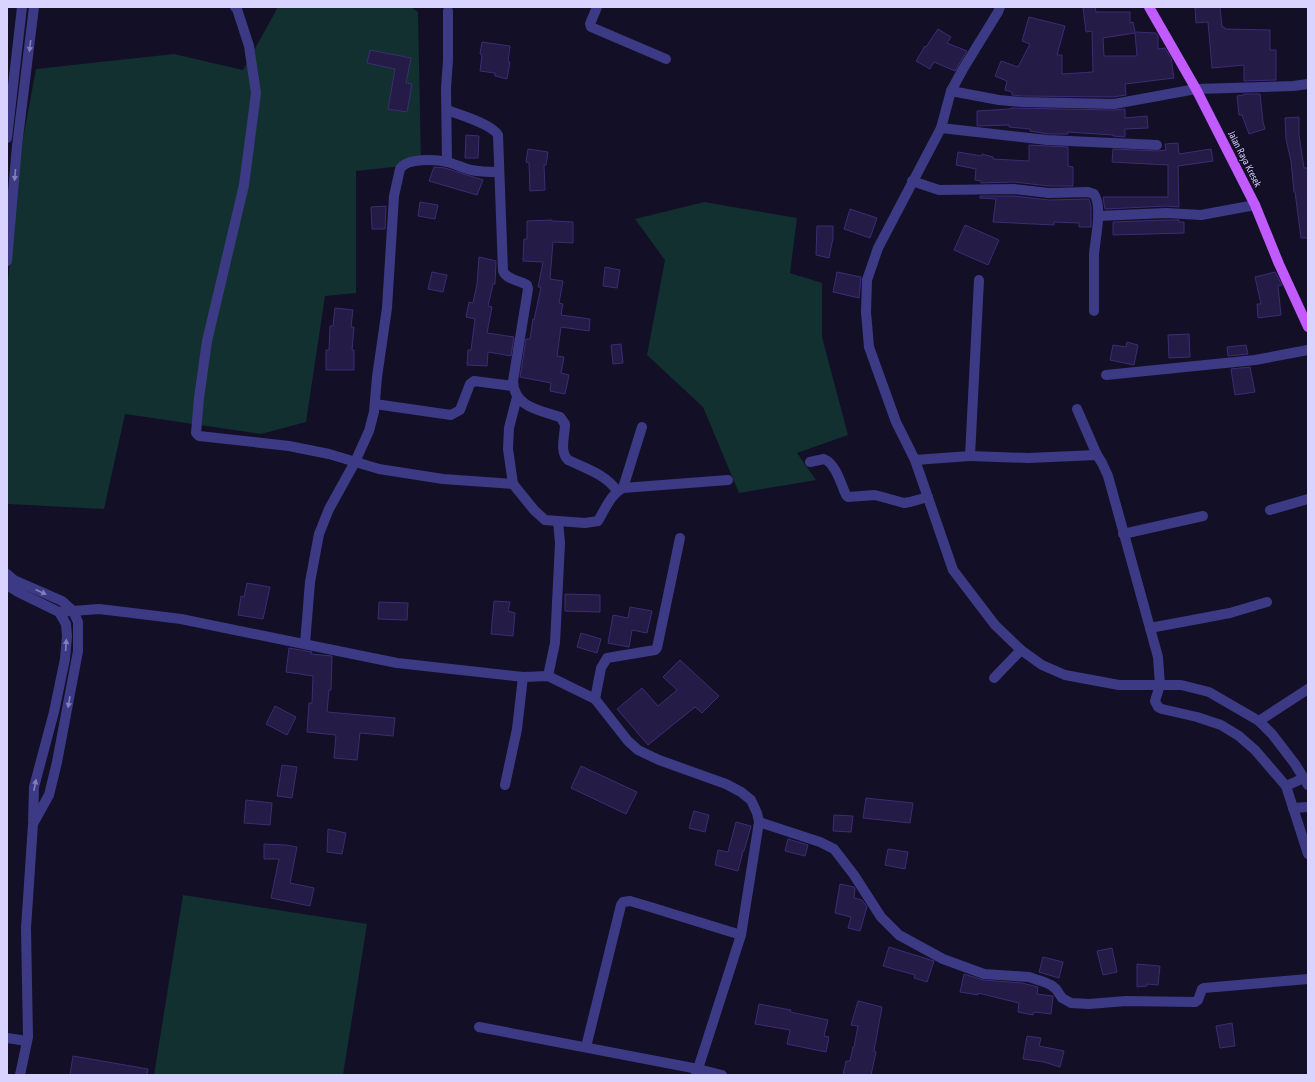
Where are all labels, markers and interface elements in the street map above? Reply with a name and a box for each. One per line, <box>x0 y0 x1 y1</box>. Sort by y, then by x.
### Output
one-way arrow <box>27 40 33 52</box>
street label: Jalan Raya Kresek <box>1225 128 1265 189</box>
one-way arrow <box>11 169 18 181</box>
one-way arrow <box>36 590 48 596</box>
one-way arrow <box>63 639 70 651</box>
one-way arrow <box>66 696 72 708</box>
one-way arrow <box>32 779 38 791</box>

